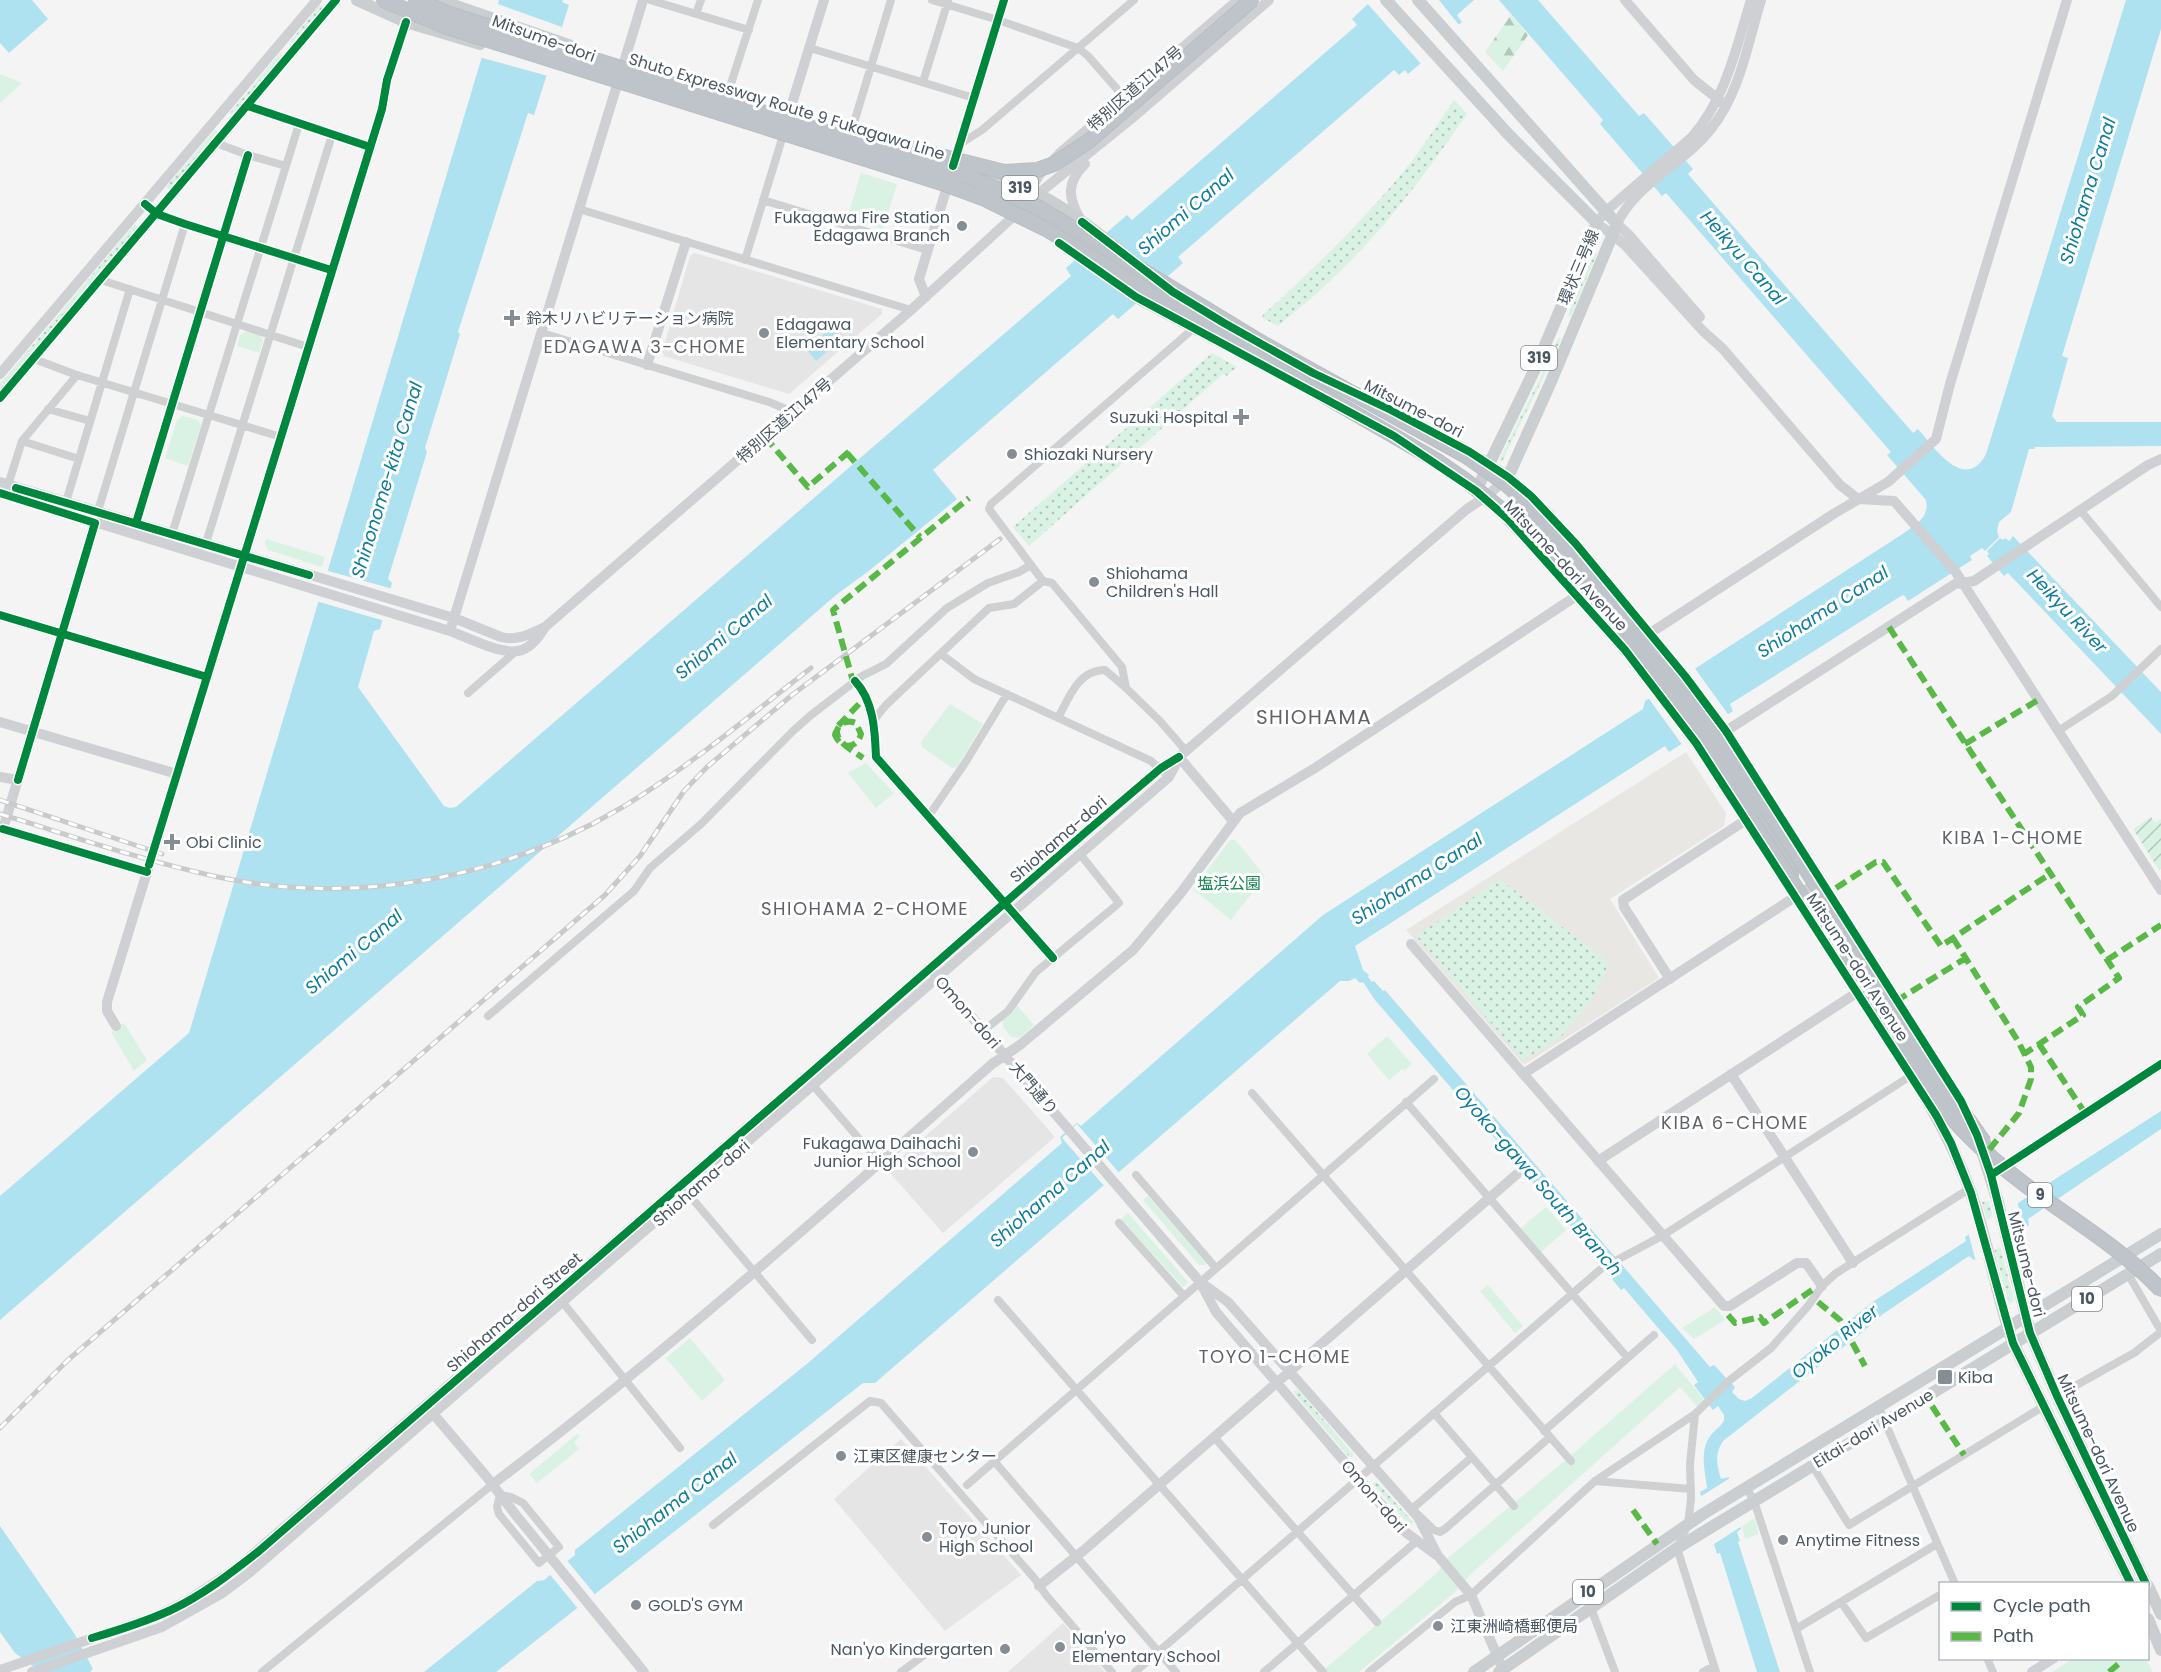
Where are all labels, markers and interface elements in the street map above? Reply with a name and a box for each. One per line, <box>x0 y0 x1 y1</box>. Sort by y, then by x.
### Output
street label: Mitsume-dori <box>489 9 599 68</box>
street label: 特別区道江147号 <box>1083 40 1188 136</box>
street label: Shuto Expressway Route 9 Fukagawa Line <box>626 47 948 166</box>
water label: Shiohama Canal <box>2053 114 2122 267</box>
water label: Shiomi Canal <box>1132 162 1240 261</box>
road number: 319 <box>1002 176 1038 200</box>
water label: Heikyu Canal <box>1695 205 1792 311</box>
place label: Fukagawa Fire Station Edagawa Branch <box>774 206 950 247</box>
marker: Fukagawa Fire Station Edagawa Branch <box>955 219 969 233</box>
street label: 環状三号線 <box>1552 226 1605 309</box>
place label: 鈴木リハビリテーション病院 <box>526 307 734 330</box>
marker: 鈴木リハビリテーション病院 <box>503 309 521 327</box>
place label: Edagawa Elementary School <box>776 313 924 354</box>
marker: Edagawa Elementary School <box>757 326 771 340</box>
district label: EDAGAWA 3-CHOME <box>544 334 747 359</box>
road number: 319 <box>1521 346 1557 370</box>
street label: 特別区道江147号 <box>732 372 837 468</box>
street label: Mitsume-dori <box>1360 374 1467 443</box>
water label: Shinonome-kita Canal <box>345 378 428 581</box>
place label: Suzuki Hospital <box>1109 406 1228 429</box>
marker: Suzuki Hospital <box>1232 408 1250 426</box>
place label: Shiozaki Nursery <box>1024 443 1153 466</box>
marker: Shiozaki Nursery <box>1005 447 1019 461</box>
street label: Mitsume-dori Avenue <box>1498 494 1633 636</box>
water label: Shiohama Canal <box>1752 559 1894 663</box>
place label: Shiohama Children's Hall <box>1106 562 1218 603</box>
water label: Heikyu River <box>2022 563 2114 659</box>
marker: Shiohama Children's Hall <box>1087 575 1101 589</box>
water label: Shiomi Canal <box>670 588 778 685</box>
district label: SHIOHAMA <box>1256 703 1372 731</box>
street label: Shiohama-dori <box>1005 791 1112 888</box>
district label: KIBA 1-CHOME <box>1942 825 2084 850</box>
water label: Shiohama Canal <box>1346 826 1488 930</box>
place label: Obi Clinic <box>186 831 262 854</box>
marker: Obi Clinic <box>163 833 181 851</box>
park label: 塩浜公園 <box>1197 872 1261 895</box>
street label: Mitsume-dori Avenue <box>1801 889 1914 1046</box>
district label: SHIOHAMA 2-CHOME <box>761 896 969 921</box>
water label: Shiomi Canal <box>300 903 408 1000</box>
street label: Omon-dori <box>930 971 1006 1054</box>
street label: 大門通り <box>1004 1056 1063 1120</box>
water label: Oyoko-gawa South Branch <box>1449 1080 1628 1281</box>
district label: KIBA 6-CHOME <box>1661 1110 1809 1135</box>
place label: Fukagawa Daihachi Junior High School <box>803 1132 961 1173</box>
water label: Shiohama Canal <box>984 1134 1116 1253</box>
street label: Shiohama-dori <box>648 1135 755 1232</box>
marker: Fukagawa Daihachi Junior High School <box>966 1145 980 1159</box>
road number: 9 <box>2028 1183 2052 1207</box>
street label: Mitsume-dori <box>2002 1209 2051 1319</box>
street label: Shiohama-dori Street <box>441 1247 587 1378</box>
road number: 10 <box>2072 1287 2102 1311</box>
water label: Oyoko River <box>1786 1298 1884 1384</box>
district label: TOYO 1-CHOME <box>1199 1344 1351 1369</box>
place label: Kiba <box>1958 1366 1993 1389</box>
marker: Kiba <box>1936 1368 1954 1386</box>
street label: Mitsume-dori Avenue <box>2052 1370 2145 1536</box>
street label: Eitai-dori Avenue <box>1809 1383 1938 1474</box>
place label: 江東区健康センター <box>853 1445 997 1468</box>
water label: Shiohama Canal <box>607 1446 743 1559</box>
marker: 江東区健康センター <box>834 1449 848 1463</box>
street label: Omon-dori <box>1336 1455 1412 1538</box>
place label: Toyo Junior High School <box>939 1517 1033 1558</box>
place label: Anytime Fitness <box>1795 1529 1920 1552</box>
marker: Toyo Junior High School <box>920 1530 934 1544</box>
marker: Anytime Fitness <box>1776 1533 1790 1547</box>
road number: 10 <box>1573 1580 1603 1604</box>
legend <box>1939 1582 2149 1660</box>
text: Cycle path <box>1993 1593 2091 1618</box>
place label: GOLD'S GYM <box>648 1594 743 1617</box>
marker: GOLD'S GYM <box>629 1598 643 1612</box>
place label: 江東洲崎橋郵便局 <box>1450 1615 1578 1638</box>
marker: 江東洲崎橋郵便局 <box>1431 1619 1445 1633</box>
text: Path <box>1993 1623 2034 1648</box>
place label: Nan'yo Elementary School <box>1072 1627 1220 1668</box>
place label: Nan'yo Kindergarten <box>831 1638 993 1661</box>
marker: Nan'yo Elementary School <box>1053 1640 1067 1654</box>
marker: Nan'yo Kindergarten <box>998 1642 1012 1656</box>

